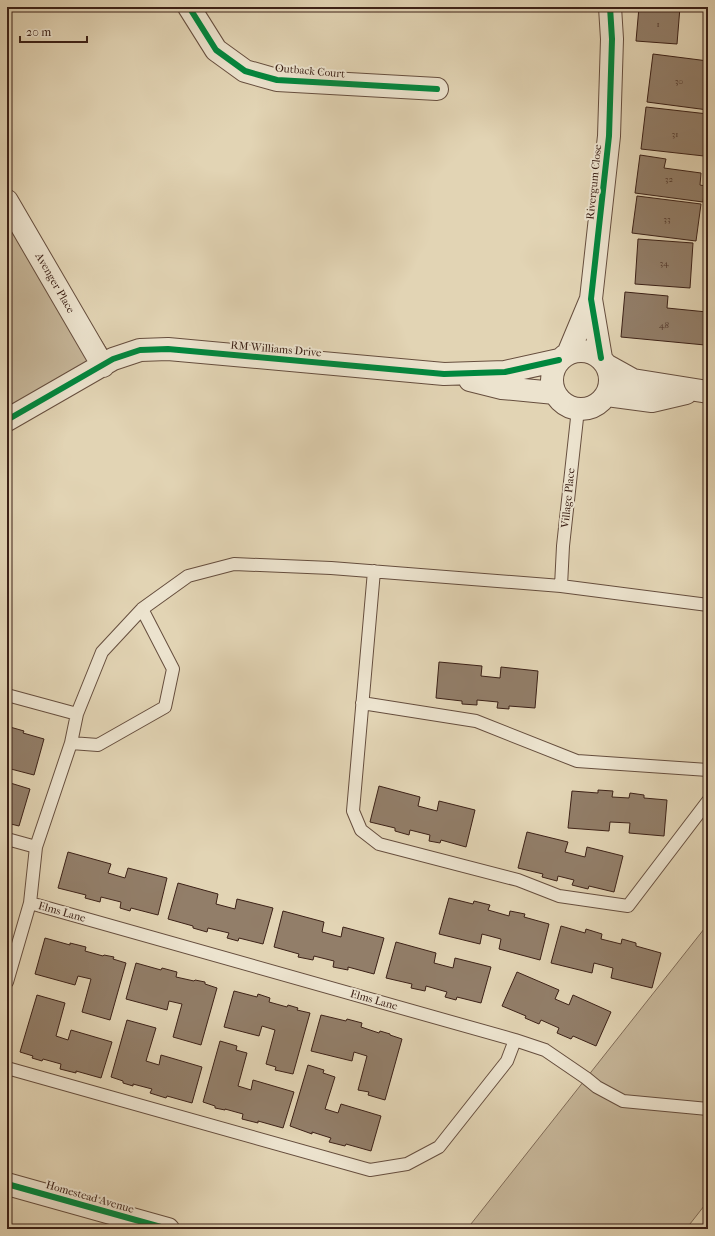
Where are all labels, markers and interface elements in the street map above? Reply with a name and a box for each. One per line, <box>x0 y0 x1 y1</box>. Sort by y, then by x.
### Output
scale bar <box>20 18 87 44</box>
house number: 1 <box>656 19 660 29</box>
text: 20 m <box>26 25 51 39</box>
street label: Outback Court <box>274 61 346 81</box>
house number: 30 <box>675 76 683 86</box>
house number: 31 <box>672 129 678 139</box>
street label: Rivergum Close <box>584 143 604 220</box>
house number: 32 <box>665 174 674 184</box>
house number: 33 <box>663 214 671 224</box>
street label: Avenger Place <box>32 250 78 316</box>
house number: 34 <box>659 258 669 268</box>
house number: 48 <box>659 320 669 330</box>
street label: RM Williams Drive <box>230 339 323 359</box>
street label: Village Place <box>558 467 578 530</box>
street label: Elms Lane <box>37 899 88 925</box>
street label: Elms Lane <box>349 987 400 1013</box>
street label: Homestead Avenue <box>44 1178 136 1216</box>

